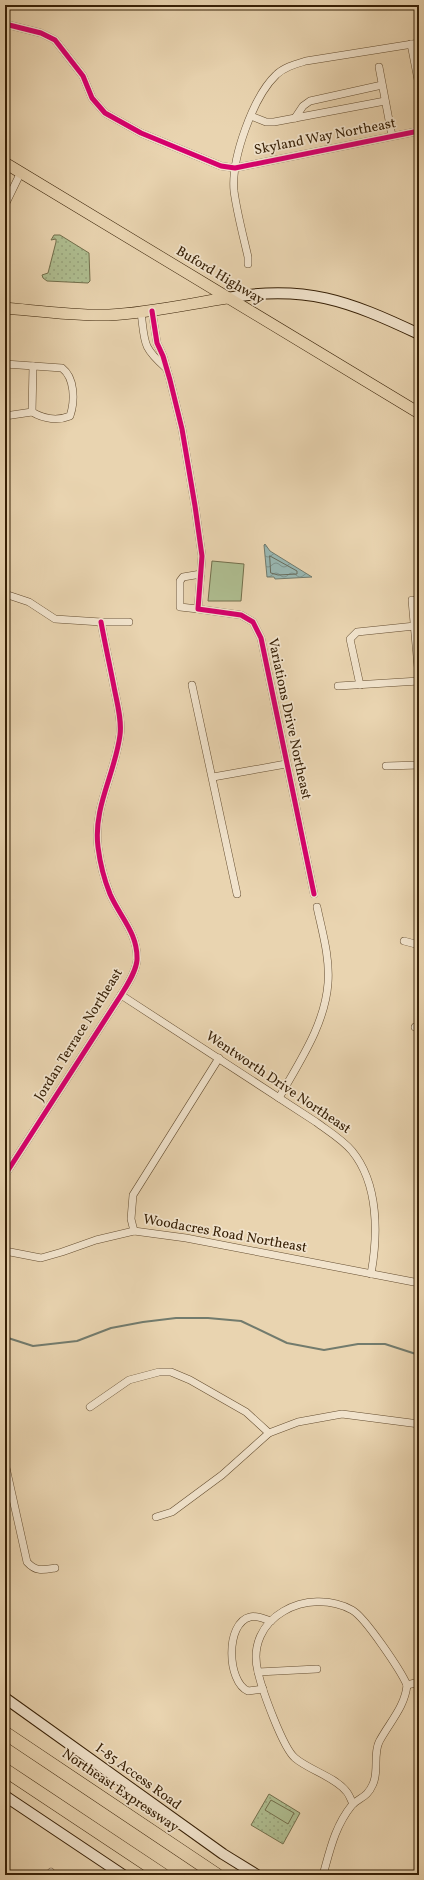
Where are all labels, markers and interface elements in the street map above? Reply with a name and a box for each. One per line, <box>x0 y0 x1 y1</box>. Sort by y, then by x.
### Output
street label: Skyland Way Northeast <box>253 114 397 160</box>
street label: Buford Highway <box>172 242 268 310</box>
street label: Variations Drive Northeast <box>263 637 315 801</box>
street label: Jordan Terrace Northeast <box>30 965 128 1105</box>
street label: Wentworth Drive Northeast <box>202 1027 354 1139</box>
street label: Woodacres Road Northeast <box>142 1210 309 1258</box>
street label: I-85 Access Road <box>91 1739 185 1815</box>
street label: Northeast Expressway <box>58 1745 183 1837</box>

